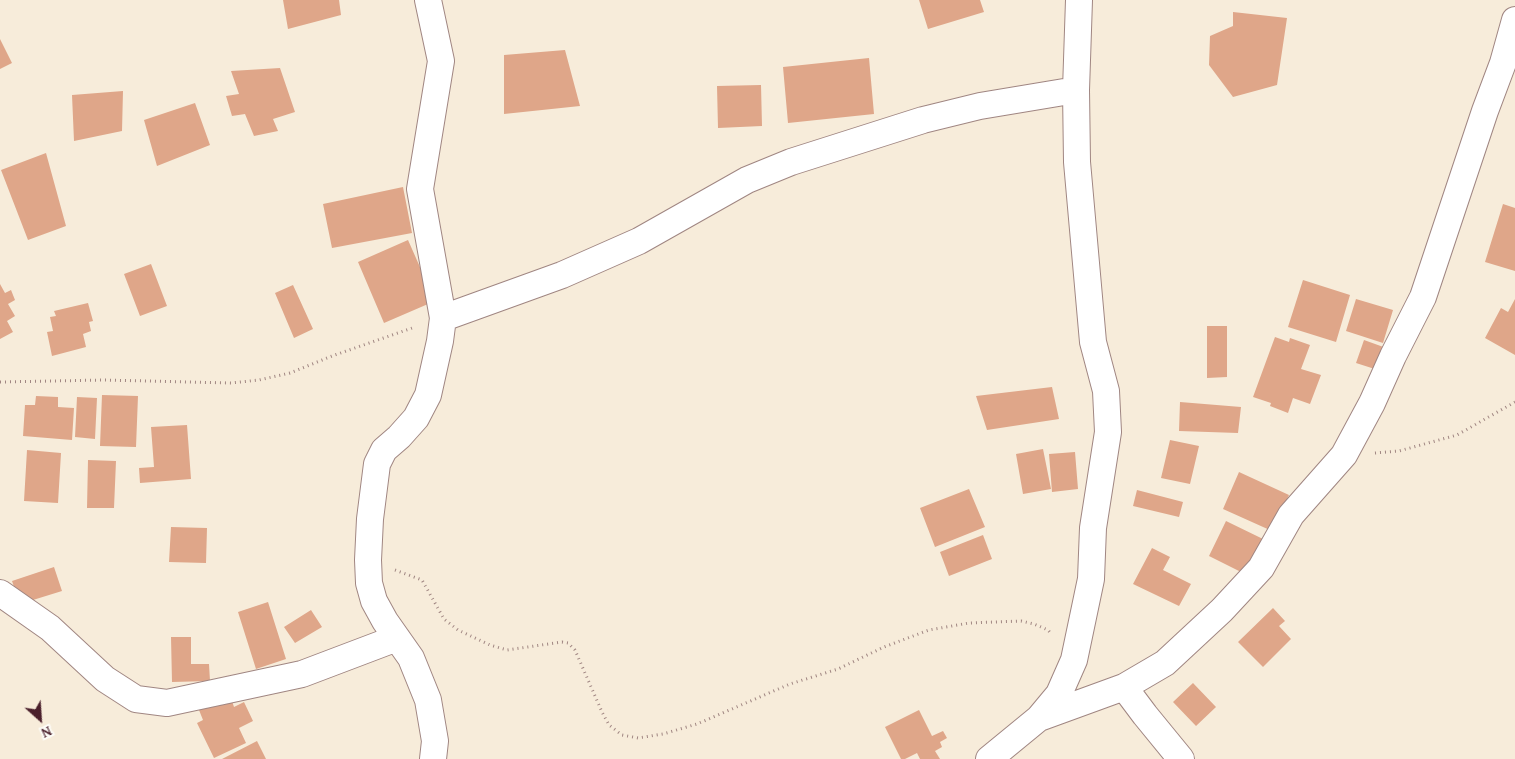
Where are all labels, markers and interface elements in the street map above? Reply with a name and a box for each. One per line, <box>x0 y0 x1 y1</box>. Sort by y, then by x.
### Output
north arrow <box>15 694 65 744</box>
text: N <box>38 721 55 744</box>

